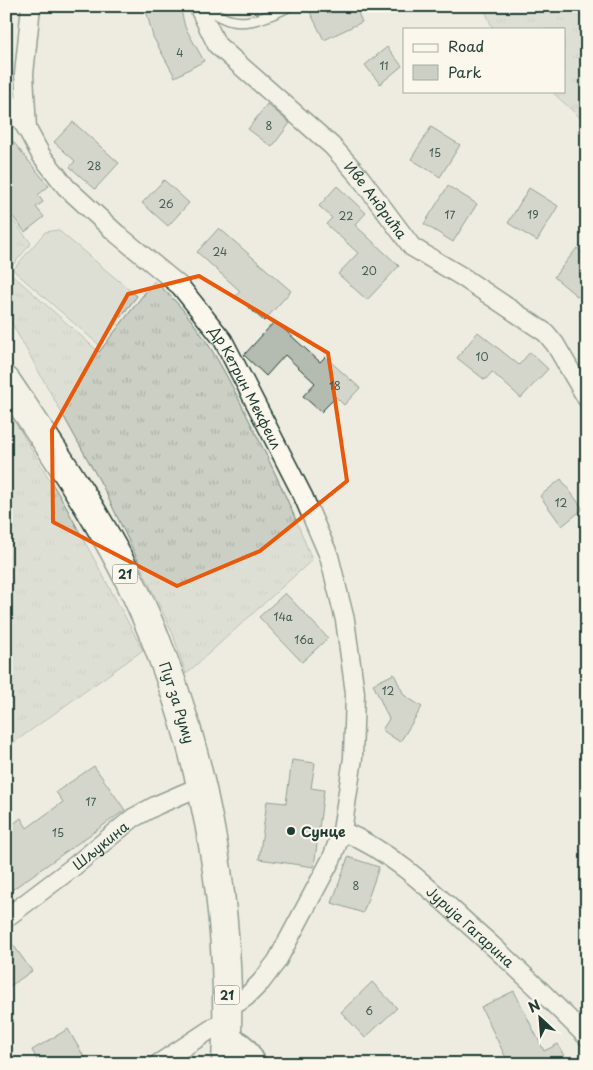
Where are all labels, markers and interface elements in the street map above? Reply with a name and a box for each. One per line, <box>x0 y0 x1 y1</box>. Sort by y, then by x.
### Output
legend <box>403 28 566 92</box>
text: Road <box>448 34 484 57</box>
house number: 4 <box>176 44 184 61</box>
house number: 11 <box>379 57 389 74</box>
text: Park <box>448 60 482 83</box>
house number: 8 <box>266 117 273 134</box>
house number: 15 <box>429 144 441 161</box>
street label: Иве Андрића <box>340 156 413 243</box>
house number: 28 <box>87 157 101 174</box>
house number: 26 <box>158 195 174 212</box>
house number: 17 <box>445 206 456 223</box>
house number: 19 <box>527 206 539 223</box>
house number: 22 <box>339 207 353 224</box>
house number: 24 <box>213 243 227 260</box>
house number: 20 <box>361 262 377 279</box>
street label: Др Кетрин Мекфеил <box>204 320 288 452</box>
house number: 10 <box>476 348 488 365</box>
house number: 18 <box>329 377 341 394</box>
house number: 12 <box>555 494 568 511</box>
road number: 21 <box>112 564 138 584</box>
house number: 14a <box>273 608 293 625</box>
house number: 16a <box>294 631 314 648</box>
street label: Пут за Руму <box>154 658 200 746</box>
house number: 12 <box>382 682 395 699</box>
house number: 17 <box>86 793 97 810</box>
street label: Шљукина <box>67 815 133 874</box>
place label: Сунце <box>301 821 346 842</box>
house number: 15 <box>52 824 64 841</box>
marker: Сунце <box>285 825 297 837</box>
house number: 8 <box>353 877 360 894</box>
street label: Јурија Гагарина <box>422 881 520 972</box>
road number: 21 <box>214 986 240 1004</box>
north arrow <box>516 992 566 1042</box>
text: N <box>524 994 544 1018</box>
house number: 6 <box>365 1002 373 1019</box>

